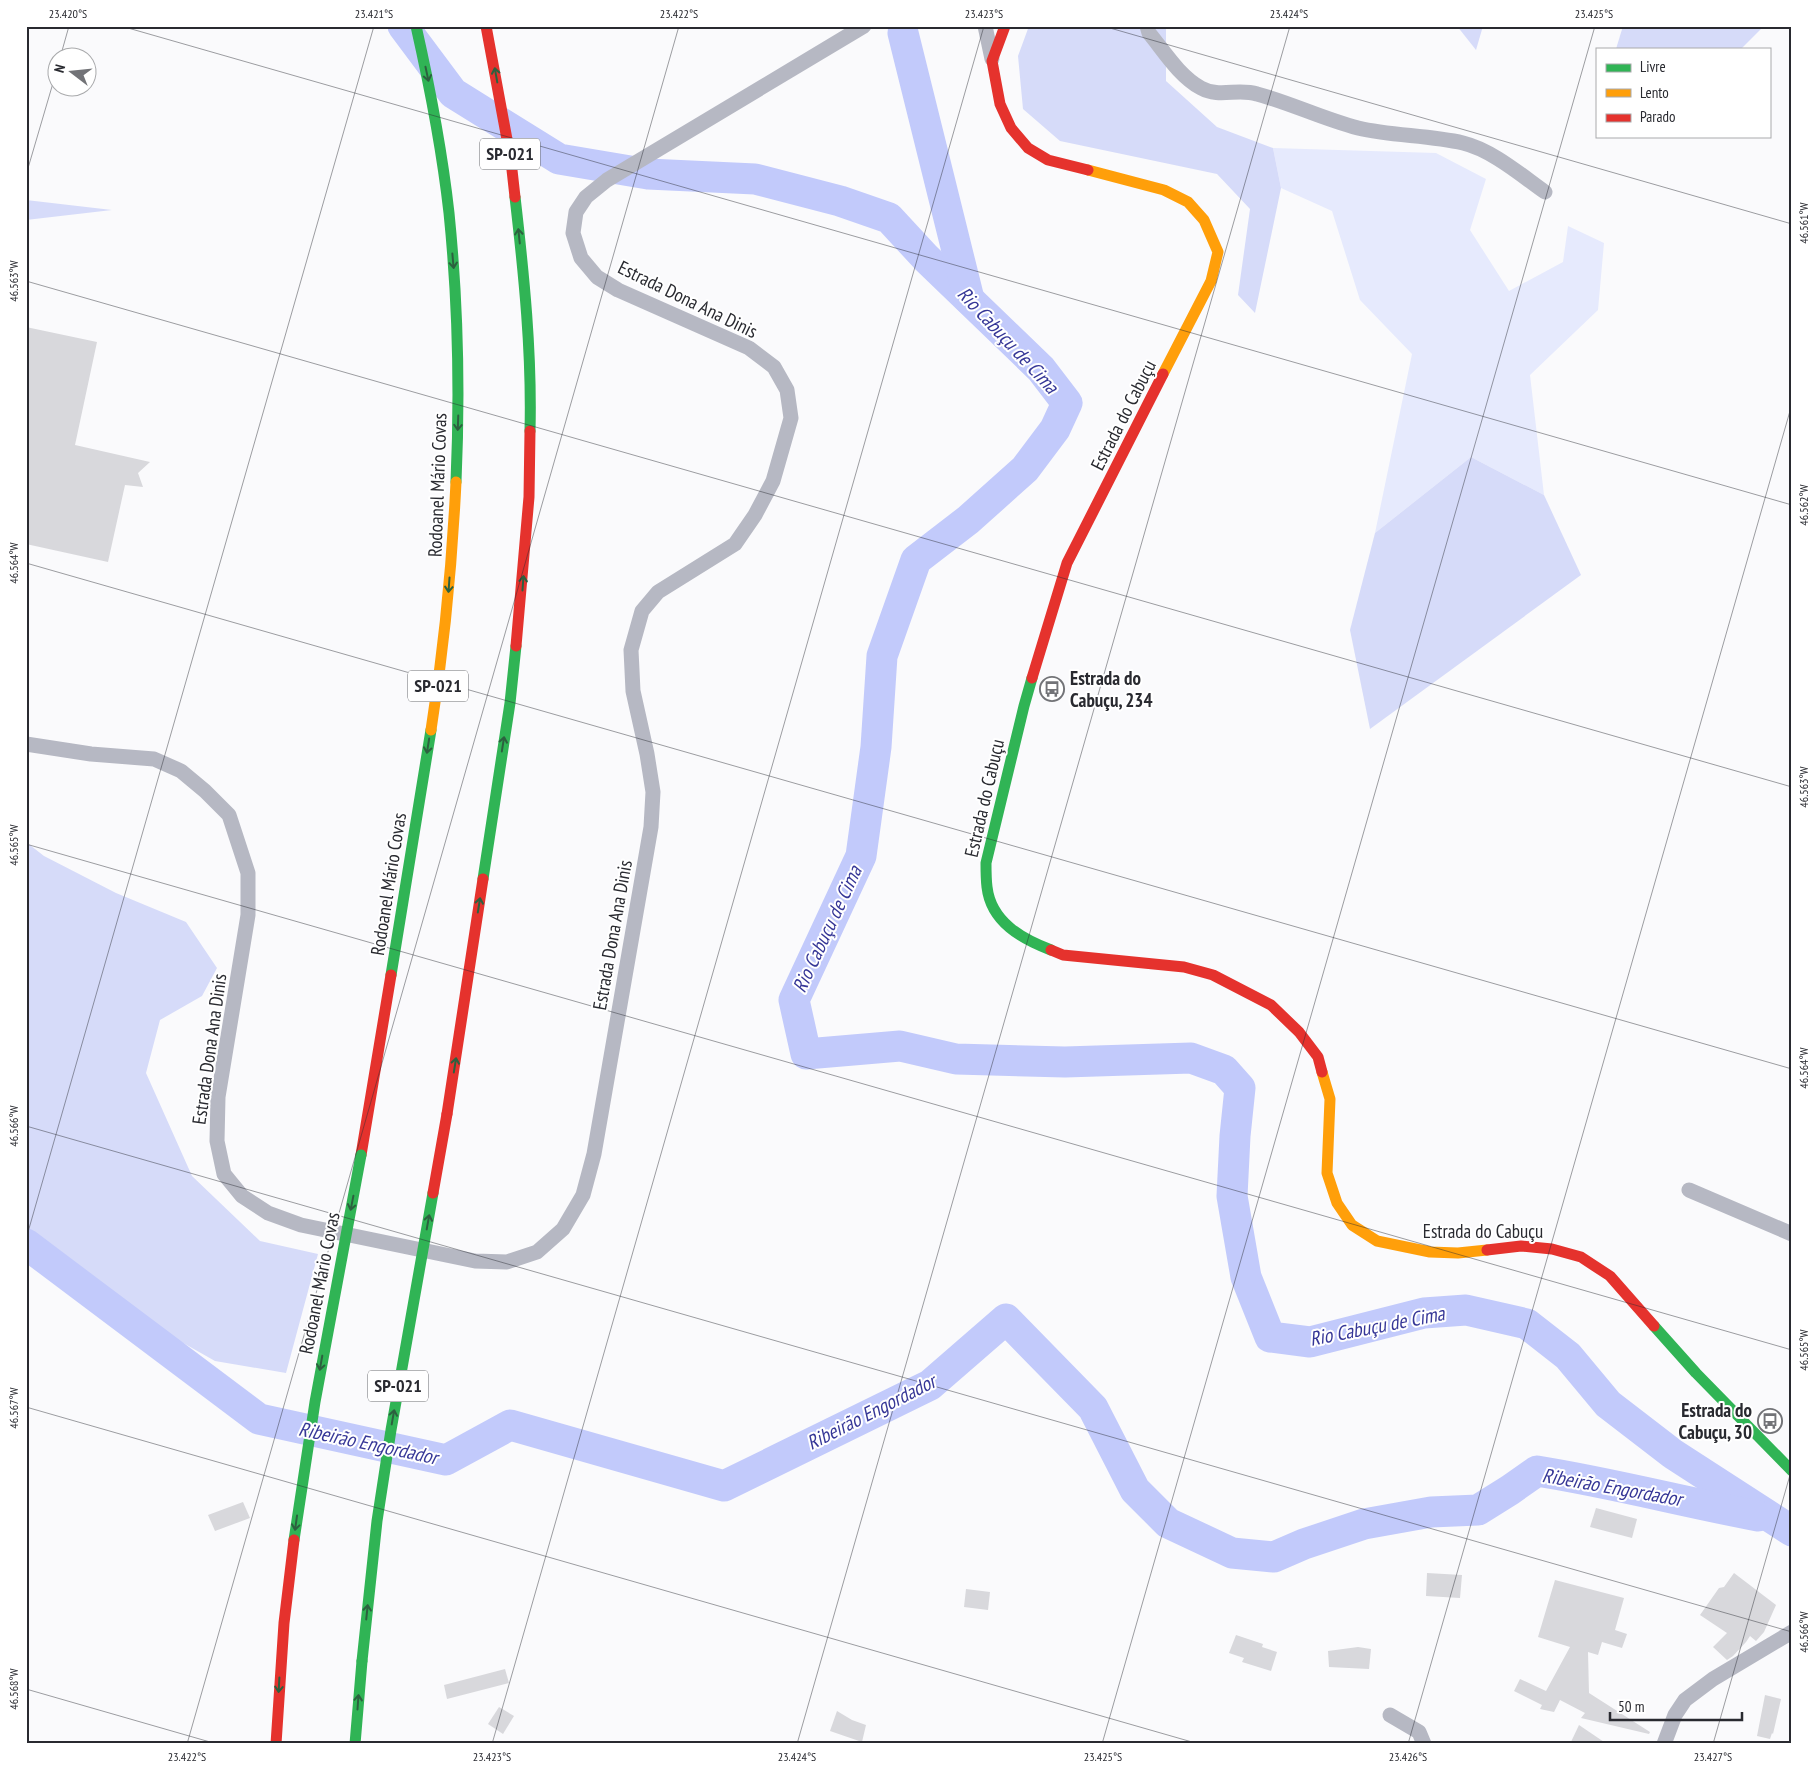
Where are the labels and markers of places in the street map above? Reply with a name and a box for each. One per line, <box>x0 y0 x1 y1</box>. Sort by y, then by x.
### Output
place label: Estrada do Cabuçu, 234 <box>1070 666 1152 712</box>
bus stop icon: Estrada do Cabuçu, 234 <box>1039 676 1065 702</box>
place label: Estrada do Cabuçu, 30 <box>1679 1398 1752 1444</box>
bus stop icon: Estrada do Cabuçu, 30 <box>1757 1408 1783 1434</box>

